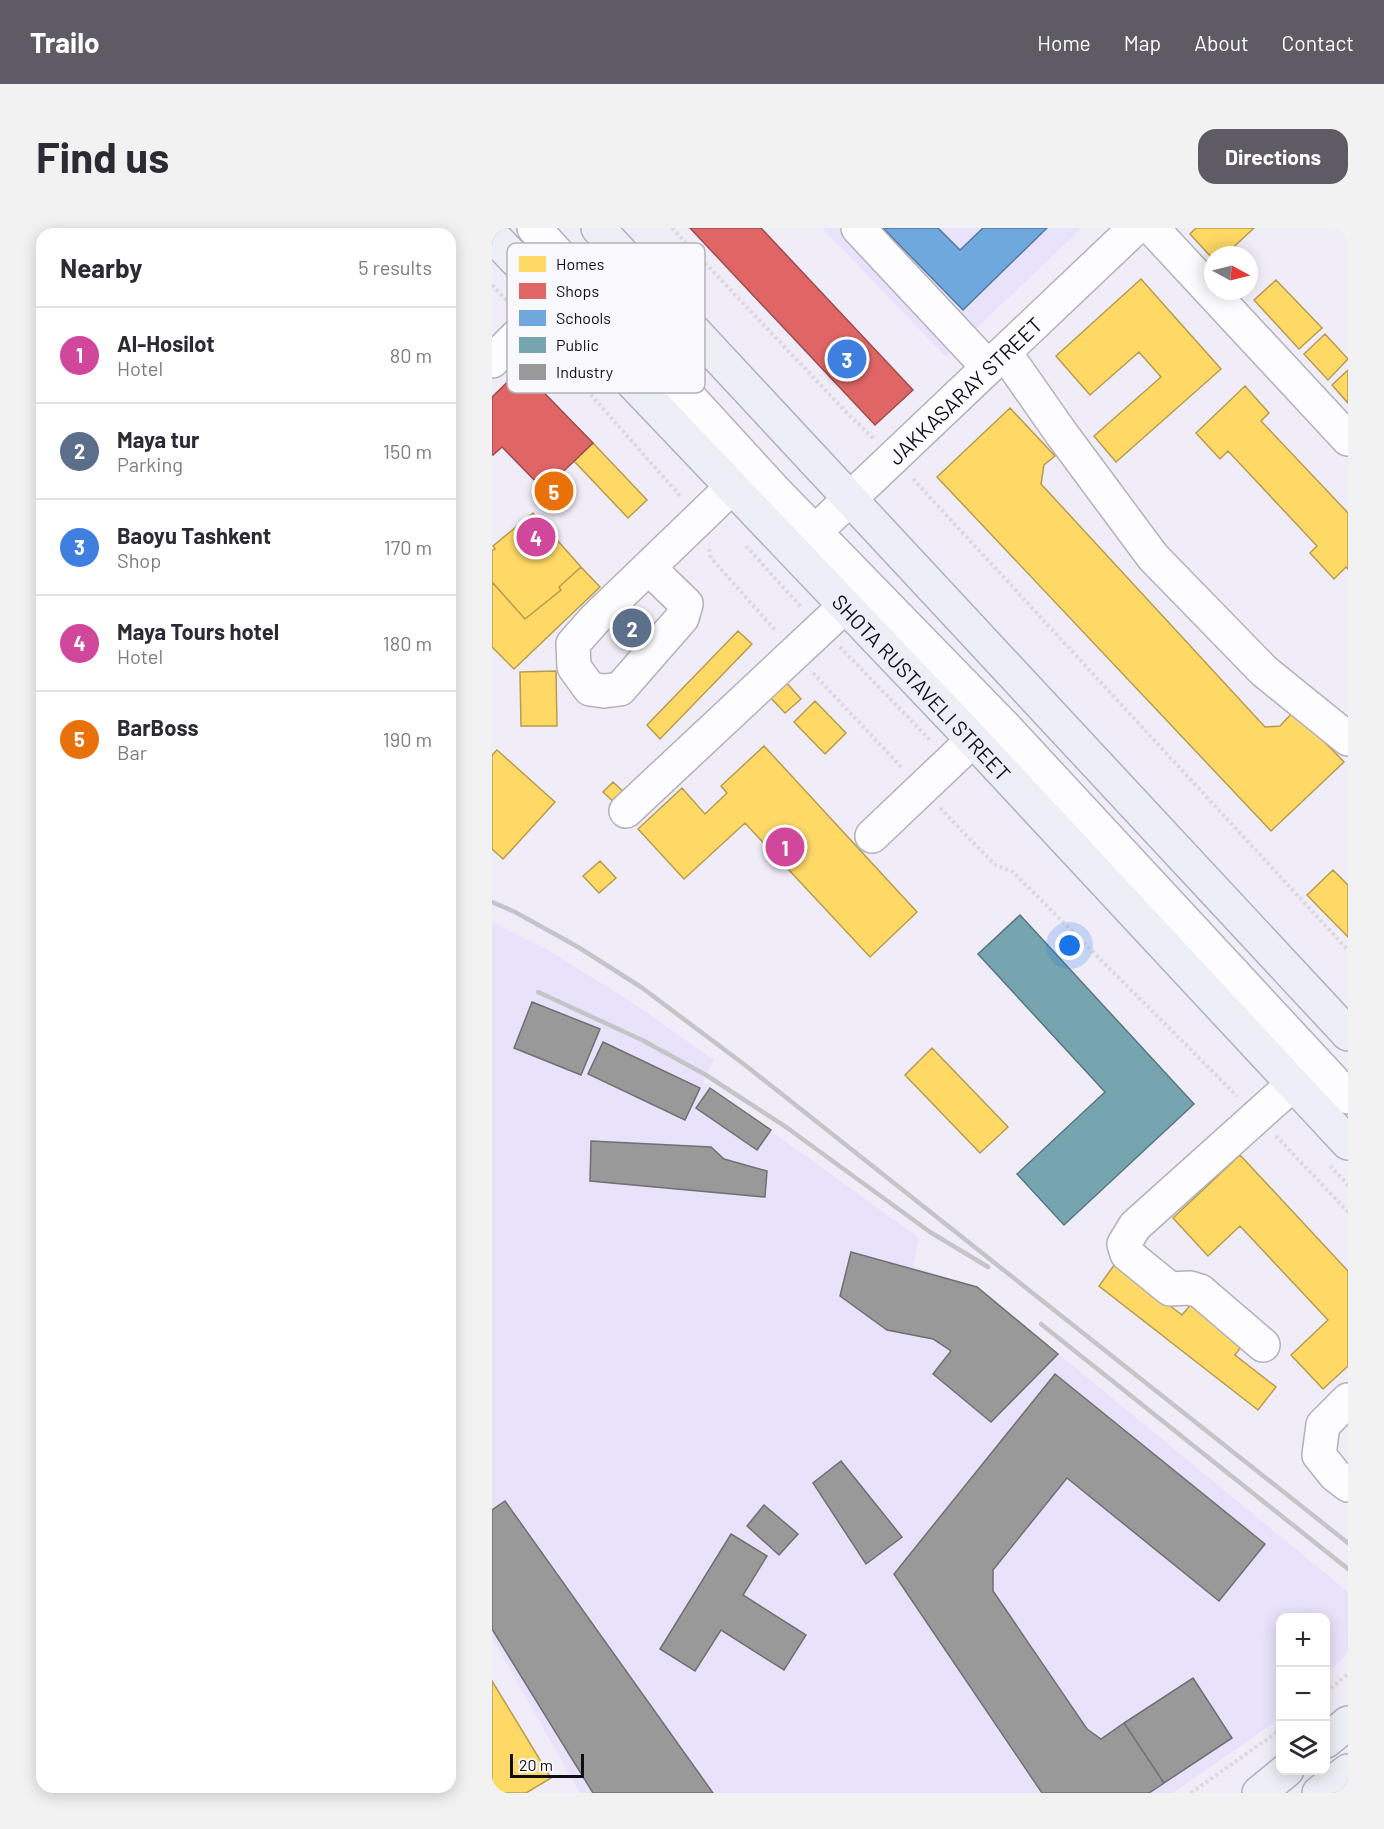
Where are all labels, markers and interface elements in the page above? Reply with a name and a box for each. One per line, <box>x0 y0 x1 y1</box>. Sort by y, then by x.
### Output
text: Trailo <box>30 25 100 59</box>
text: Home <box>1037 30 1091 55</box>
text: Map <box>1124 30 1161 55</box>
text: About <box>1194 30 1249 55</box>
text: Contact <box>1282 30 1354 55</box>
button: Directions <box>1198 129 1348 184</box>
text: Find us <box>36 131 169 181</box>
legend <box>507 243 705 393</box>
north arrow <box>1204 246 1258 300</box>
text: Nearby <box>60 252 142 283</box>
text: Homes <box>556 254 604 273</box>
text: 5 results <box>358 255 432 279</box>
text: Shops <box>556 281 599 300</box>
text: Schools <box>556 308 611 327</box>
street label: JAKKASARAY STREET <box>882 311 1047 469</box>
text: Al-Hosilot <box>117 330 215 356</box>
text: Public <box>556 335 599 354</box>
pin: 3 <box>828 336 866 382</box>
text: 1 <box>76 343 83 367</box>
text: 80 m <box>390 343 432 367</box>
text: Hotel <box>117 356 163 380</box>
text: Industry <box>556 362 614 381</box>
text: Maya tur <box>117 426 199 452</box>
text: 2 <box>74 439 85 463</box>
text: 150 m <box>383 439 432 463</box>
text: Parking <box>117 452 183 476</box>
pin: 5 <box>534 468 574 514</box>
pin: 4 <box>516 514 555 560</box>
text: Baoyu Tashkent <box>117 522 271 548</box>
text: 3 <box>74 535 85 559</box>
text: 170 m <box>384 535 432 559</box>
text: Shop <box>117 548 161 572</box>
street label: SHOTA RUSTAVELI STREET <box>828 588 1017 786</box>
pin: 2 <box>612 606 652 650</box>
text: Maya Tours hotel <box>117 618 279 644</box>
text: 4 <box>73 631 86 655</box>
text: 180 m <box>383 631 432 655</box>
text: Hotel <box>117 644 163 668</box>
text: BarBoss <box>117 714 198 740</box>
text: 5 <box>74 727 85 751</box>
text: 190 m <box>383 727 432 751</box>
text: Bar <box>117 740 147 764</box>
pin: 1 <box>766 824 804 870</box>
your location <box>1055 931 1084 960</box>
map controls <box>1276 1613 1330 1775</box>
button: + <box>1276 1613 1330 1667</box>
button: − <box>1276 1667 1330 1721</box>
button: layers <box>1276 1721 1330 1775</box>
scale bar <box>510 1751 584 1778</box>
text: 20 m <box>519 1755 553 1774</box>

